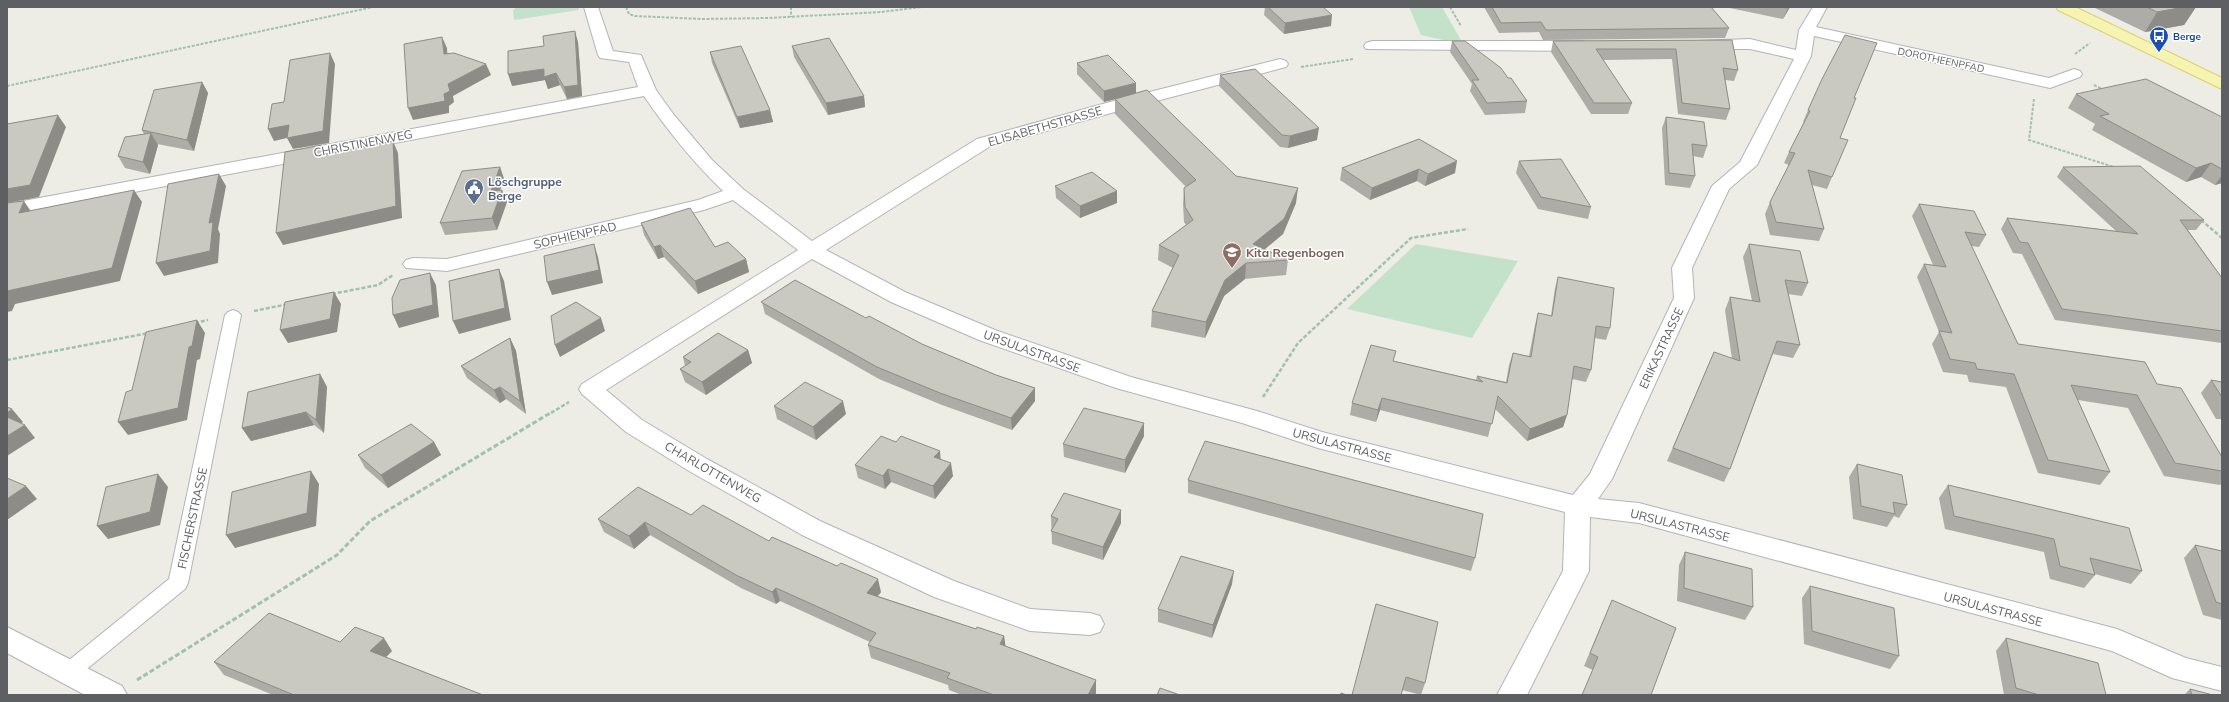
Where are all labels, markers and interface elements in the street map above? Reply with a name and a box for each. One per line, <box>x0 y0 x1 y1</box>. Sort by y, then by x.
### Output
bus stop icon: Berge <box>2148 25 2170 53</box>
place label: Berge <box>2173 30 2201 43</box>
street label: DOROTHEENPFAD <box>1896 44 1986 76</box>
street label: ELISABETHSTRASSE <box>986 103 1104 149</box>
street label: CHRISTINENWEG <box>312 126 414 160</box>
place label: Löschgruppe Berge <box>488 174 562 203</box>
public building icon: Löschgruppe Berge <box>463 177 485 205</box>
street label: SOPHIENPFAD <box>532 218 618 252</box>
school or university icon: Kita Regenbogen <box>1221 241 1243 269</box>
place label: Kita Regenbogen <box>1246 245 1344 260</box>
street label: ERIKASTRASSE <box>1636 305 1686 391</box>
street label: URSULASTRASSE <box>982 327 1082 375</box>
street label: URSULASTRASSE <box>1291 425 1393 465</box>
street label: CHARLOTTENWEG <box>662 438 764 506</box>
street label: FISCHERSTRASSE <box>174 466 210 570</box>
street label: URSULASTRASSE <box>1629 505 1731 545</box>
street label: URSULASTRASSE <box>1942 589 2044 629</box>

